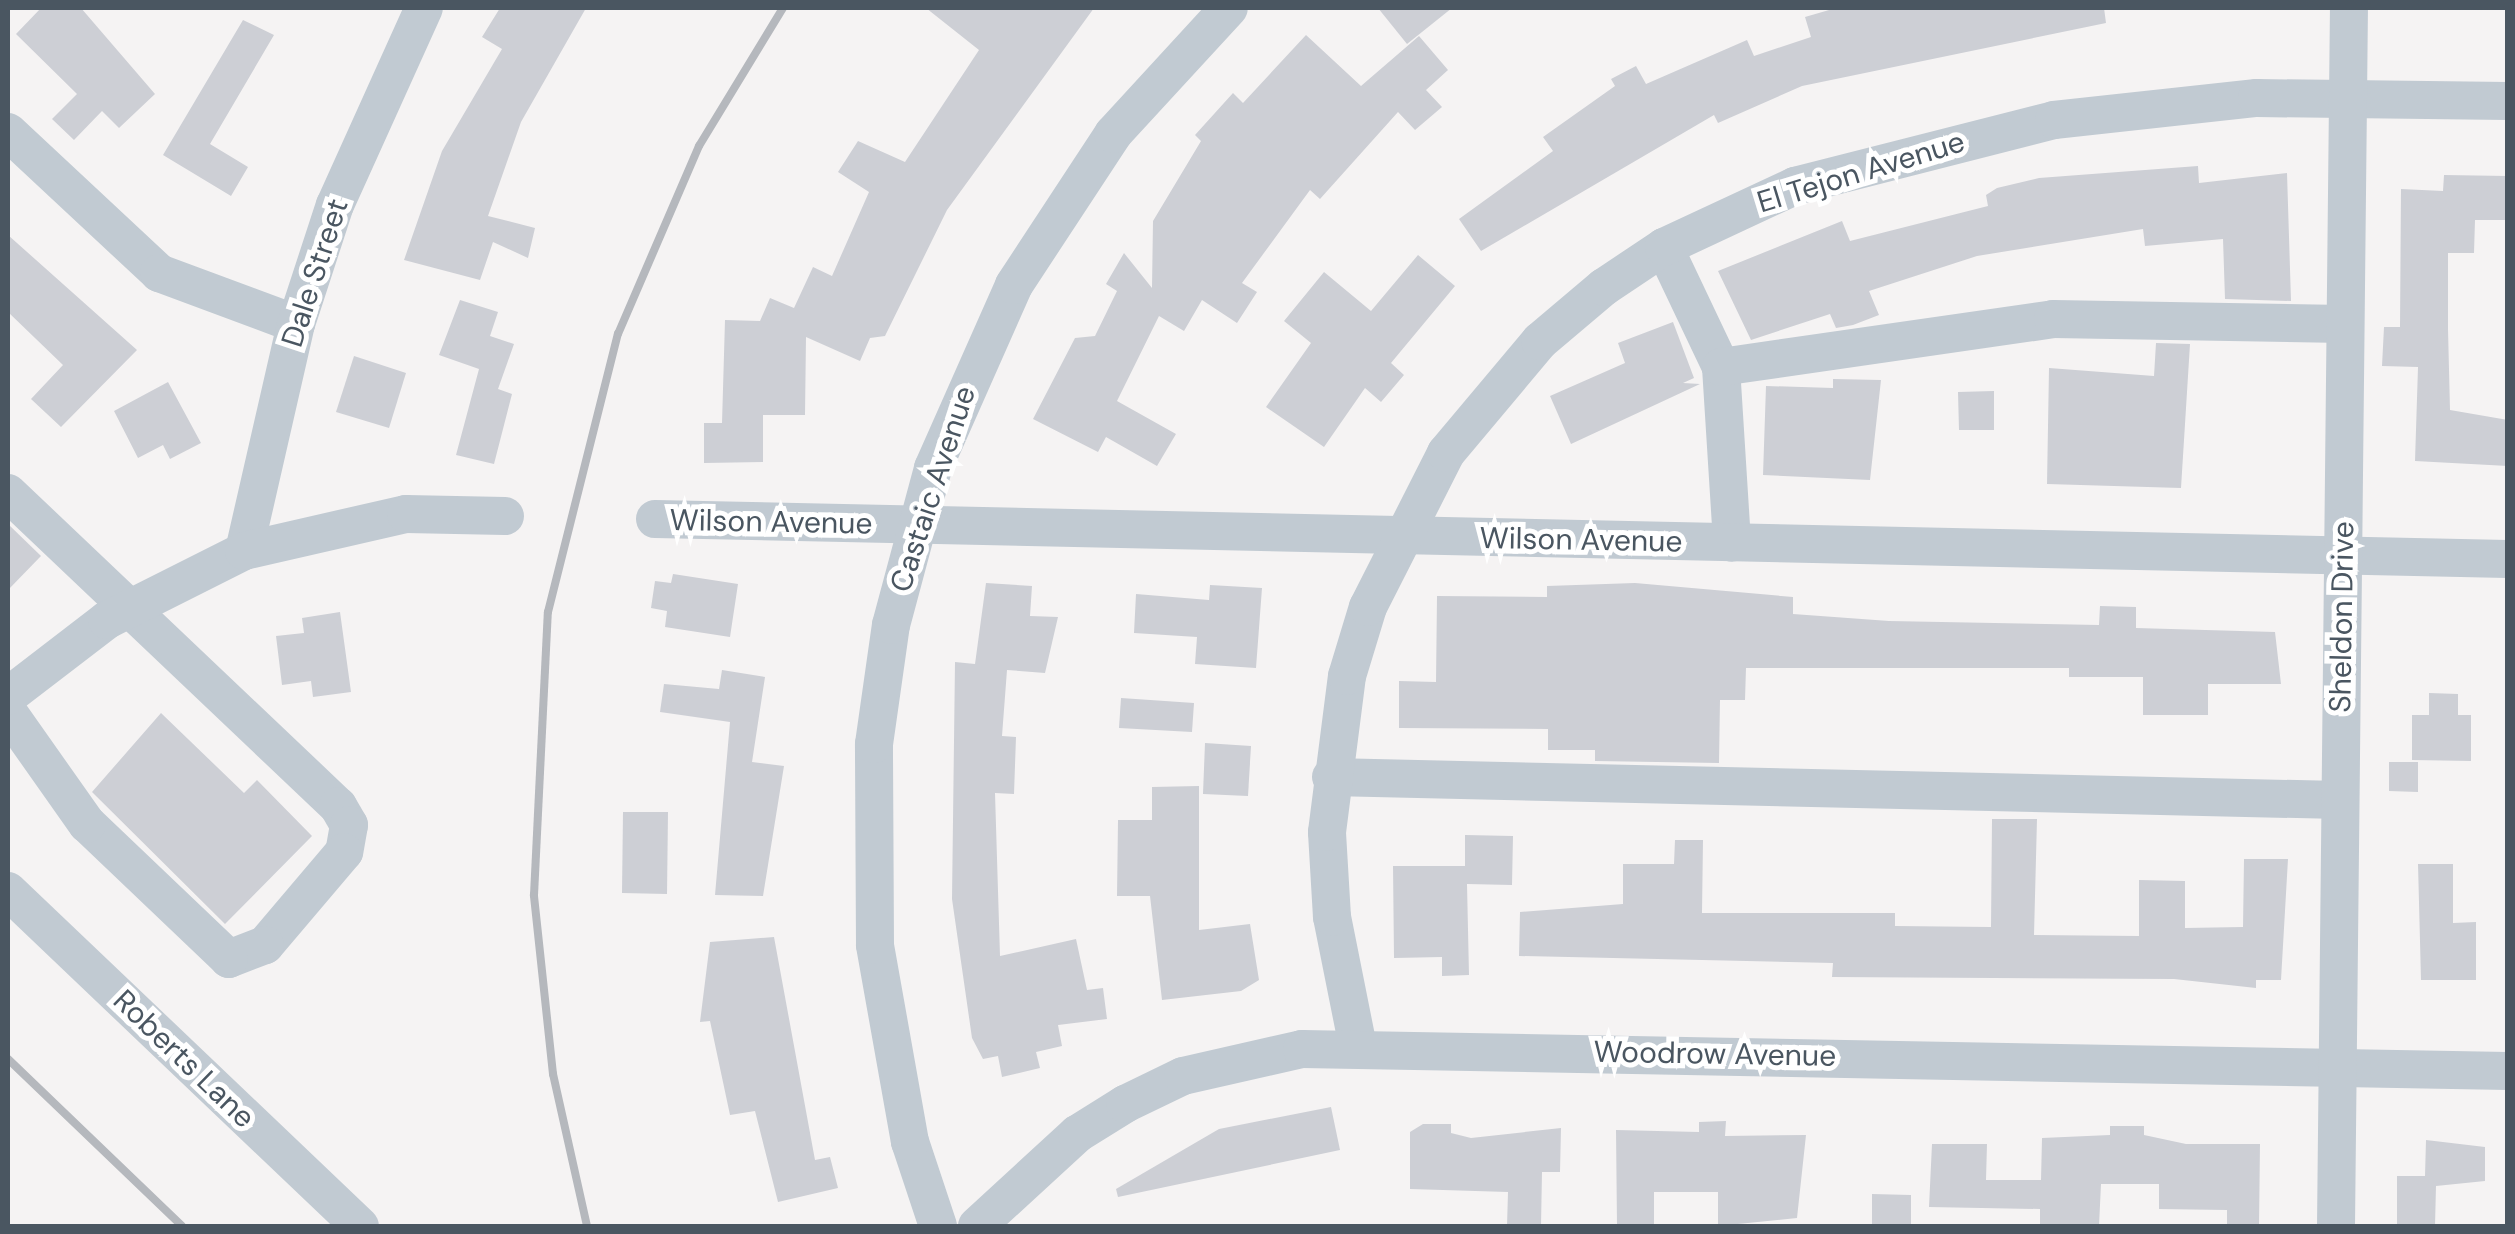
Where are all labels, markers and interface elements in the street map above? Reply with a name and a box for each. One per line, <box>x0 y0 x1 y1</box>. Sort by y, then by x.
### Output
street label: El Tejon Avenue <box>1753 123 1969 221</box>
street label: Dale Street <box>274 194 356 352</box>
street label: Castaic Avenue <box>883 381 983 597</box>
street label: Wilson Avenue <box>669 502 873 542</box>
street label: Wilson Avenue <box>1479 520 1683 560</box>
street label: Sheldon Drive <box>2322 521 2362 713</box>
street label: Roberts Lane <box>106 983 262 1135</box>
street label: Woodrow Avenue <box>1593 1034 1837 1074</box>

